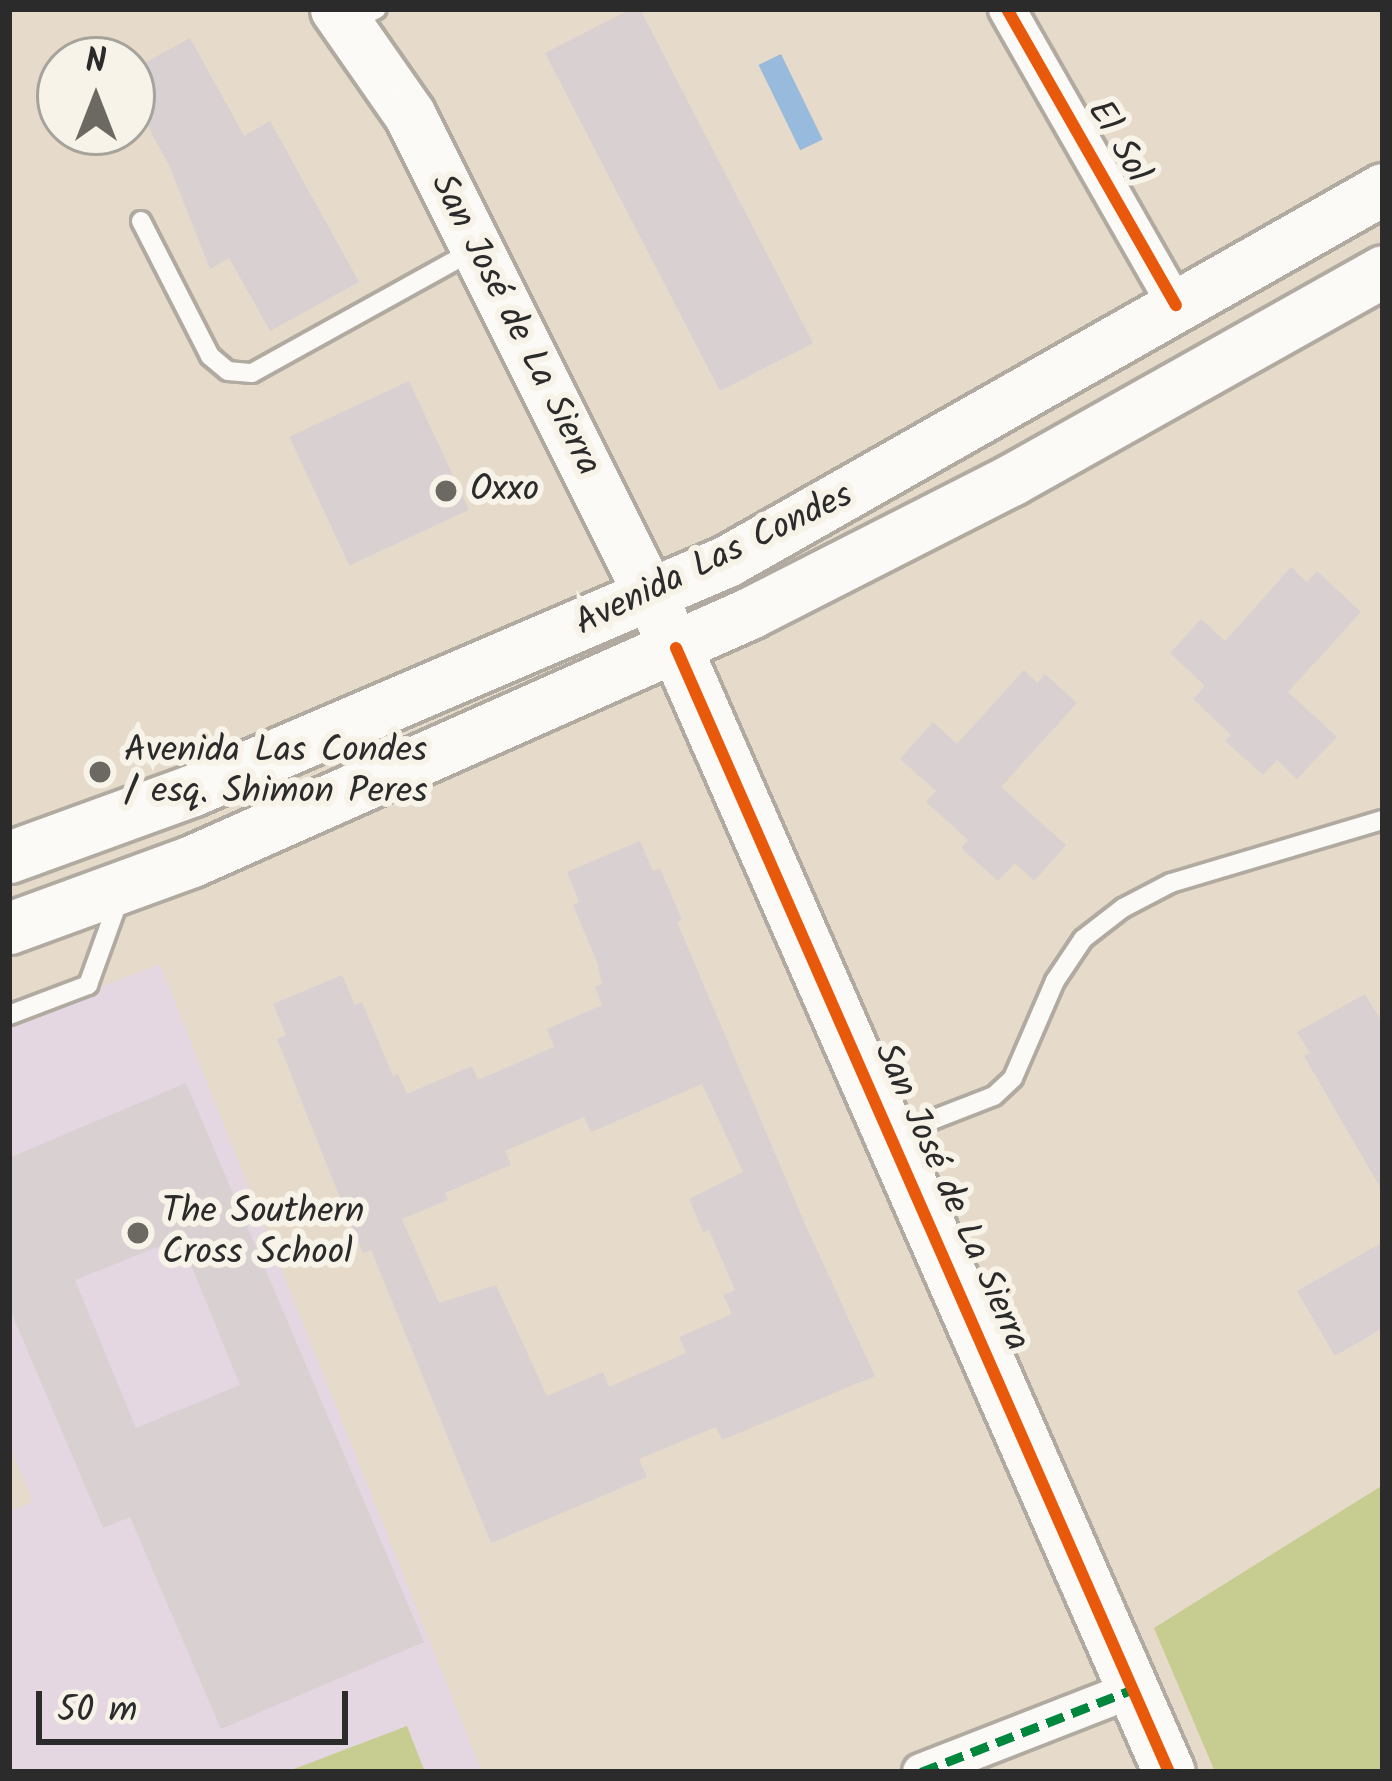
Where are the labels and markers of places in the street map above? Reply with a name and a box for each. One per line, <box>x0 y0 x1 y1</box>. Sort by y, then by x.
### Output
place label: Oxxo <box>470 469 539 513</box>
marker: Oxxo <box>433 478 459 504</box>
place label: Avenida Las Condes / esq. Shimon Peres <box>124 729 428 814</box>
marker: Avenida Las Condes / esq. Shimon Peres <box>87 759 113 785</box>
place label: The Southern Cross School <box>162 1190 364 1275</box>
marker: The Southern Cross School <box>125 1220 151 1246</box>

